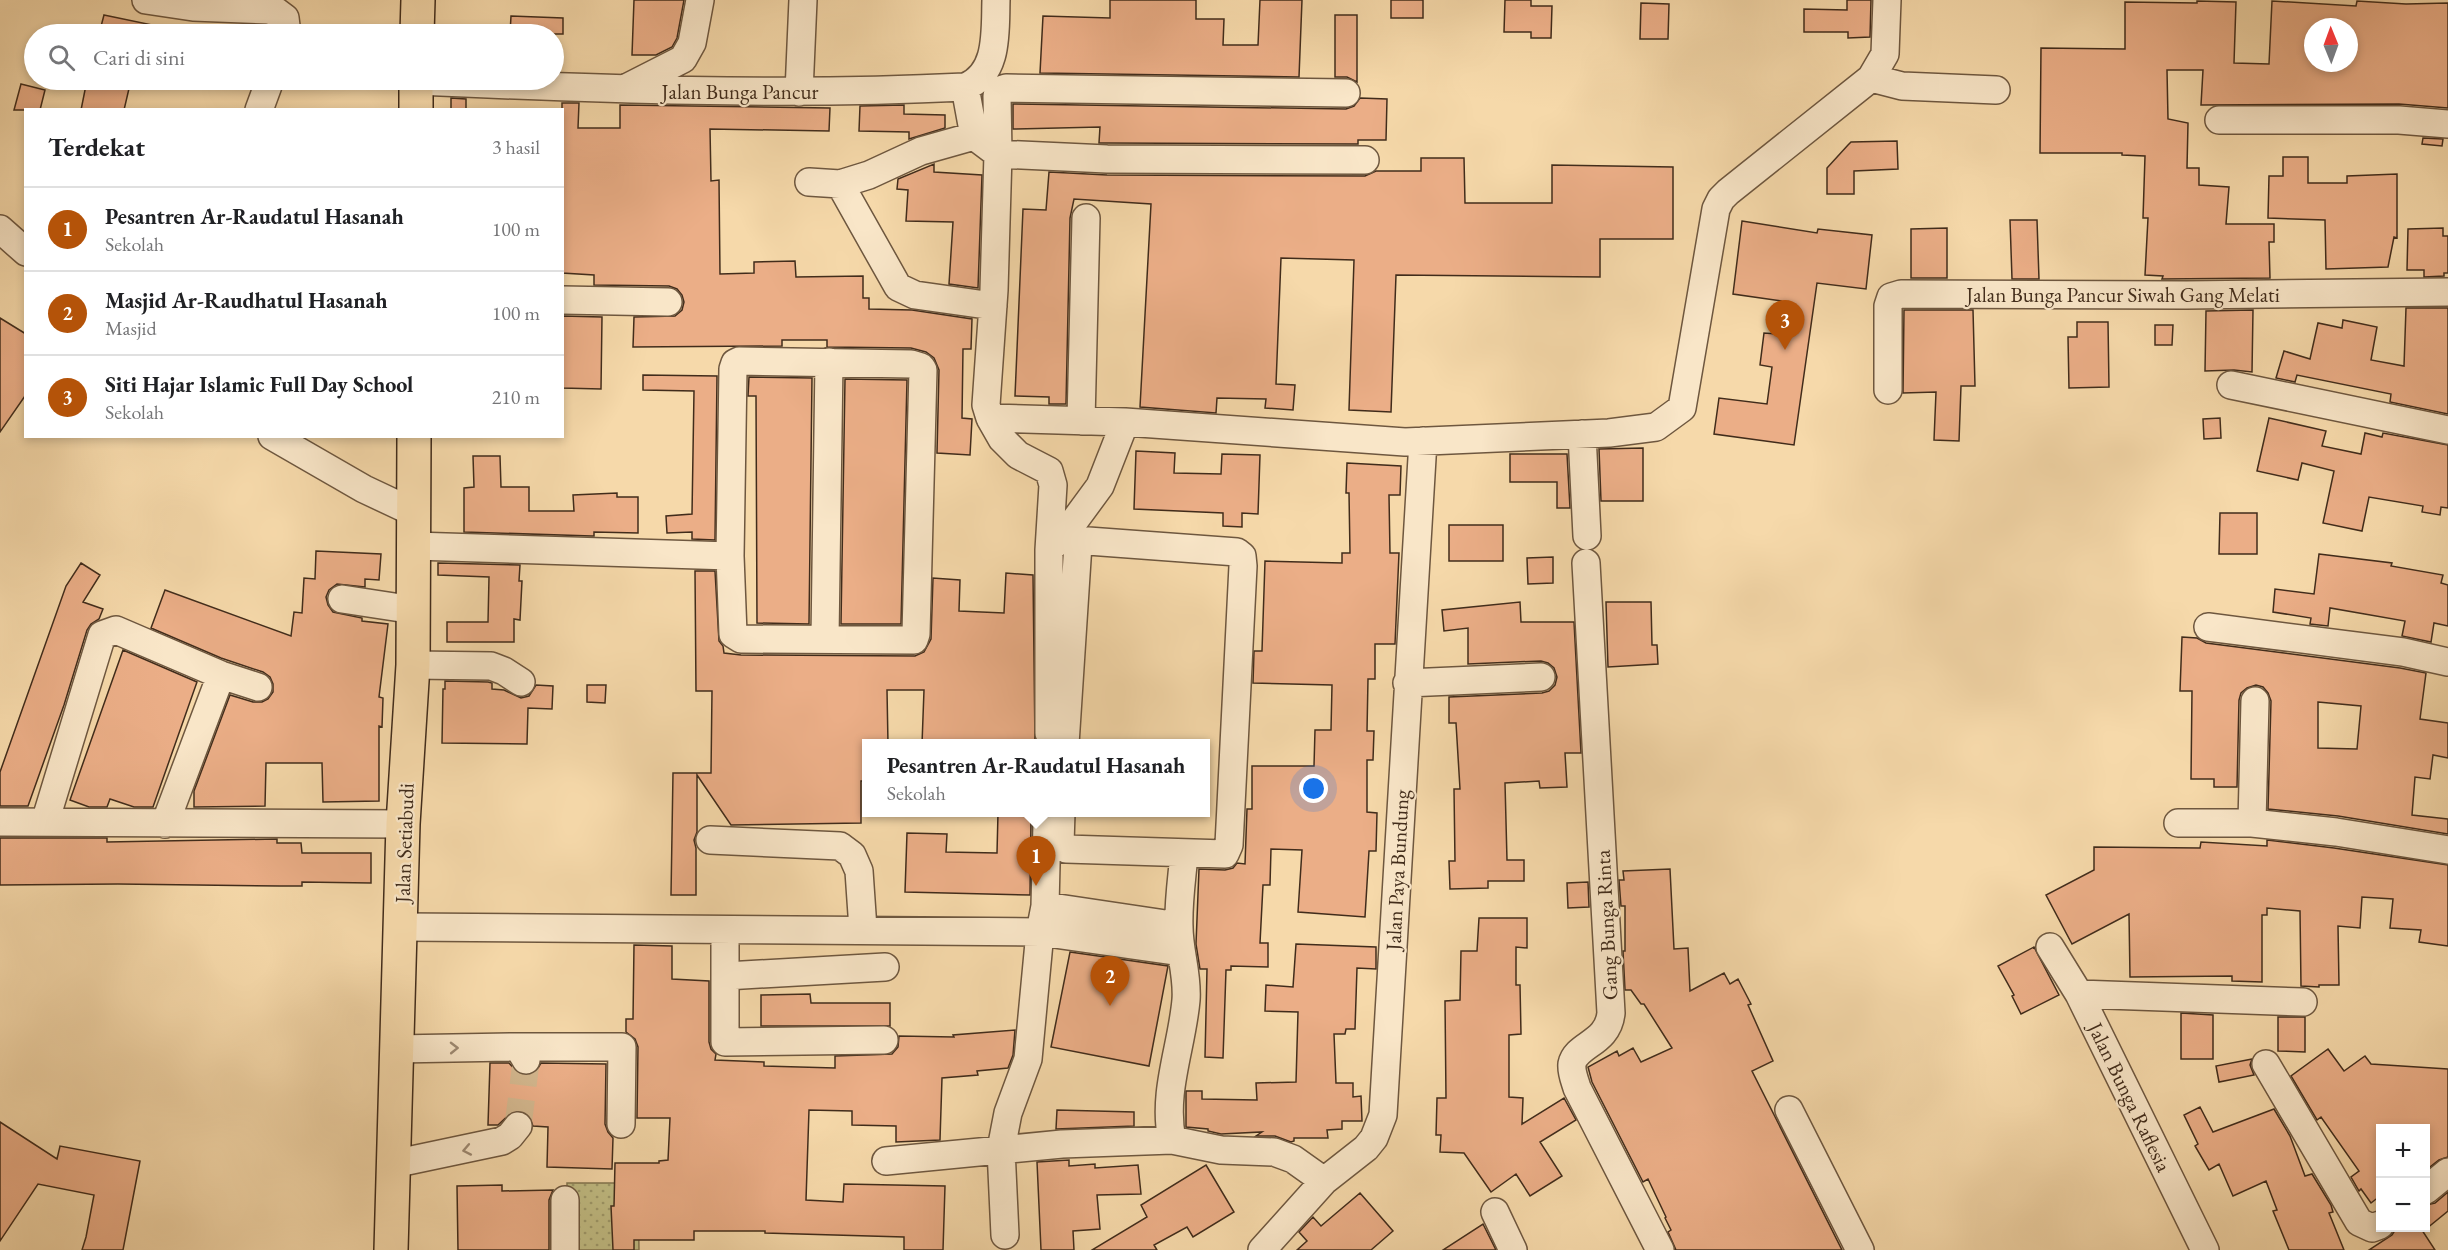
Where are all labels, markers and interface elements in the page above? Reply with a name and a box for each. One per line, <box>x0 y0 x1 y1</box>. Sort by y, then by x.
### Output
north arrow <box>2304 18 2358 72</box>
search box <box>24 24 564 90</box>
icon: search <box>45 41 78 74</box>
text: Cari di sini <box>93 43 185 72</box>
street label: Jalan Bunga Pancur <box>659 78 819 105</box>
text: Terdekat <box>48 130 145 164</box>
text: 3 hasil <box>492 134 540 160</box>
text: Pesantren Ar-Raudatul Hasanah <box>105 202 404 231</box>
text: 1 <box>62 216 73 242</box>
text: 100 m <box>492 216 540 242</box>
text: Sekolah <box>105 231 164 257</box>
street label: Jalan Bunga Pancur Siwah Gang Melati <box>1964 281 2280 308</box>
text: Masjid Ar-Raudhatul Hasanah <box>105 286 388 315</box>
text: 2 <box>62 300 73 326</box>
text: 100 m <box>492 300 540 326</box>
pin: 3 <box>1766 300 1804 350</box>
text: Masjid <box>105 315 157 341</box>
text: Siti Hajar Islamic Full Day School <box>105 370 413 399</box>
text: 3 <box>62 384 73 410</box>
text: 210 m <box>492 384 540 410</box>
text: Sekolah <box>105 399 164 425</box>
popup <box>862 739 1210 817</box>
text: Pesantren Ar-Raudatul Hasanah <box>887 751 1185 780</box>
your location <box>1299 774 1328 803</box>
text: Sekolah <box>887 780 946 806</box>
street label: Jalan Setiabudi <box>388 783 420 905</box>
street label: Jalan Paya Bundung <box>1379 788 1415 953</box>
pin: 1 <box>1016 836 1056 886</box>
street label: Gang Bunga Rinta <box>1589 849 1623 1001</box>
pin: 2 <box>1090 956 1130 1006</box>
street label: Jalan Bunga Raflesia <box>2081 1016 2178 1177</box>
one-way arrow <box>450 1042 459 1054</box>
map controls <box>2376 1124 2430 1232</box>
button: + <box>2376 1124 2430 1178</box>
one-way arrow <box>462 1143 472 1156</box>
button: − <box>2376 1178 2430 1232</box>

